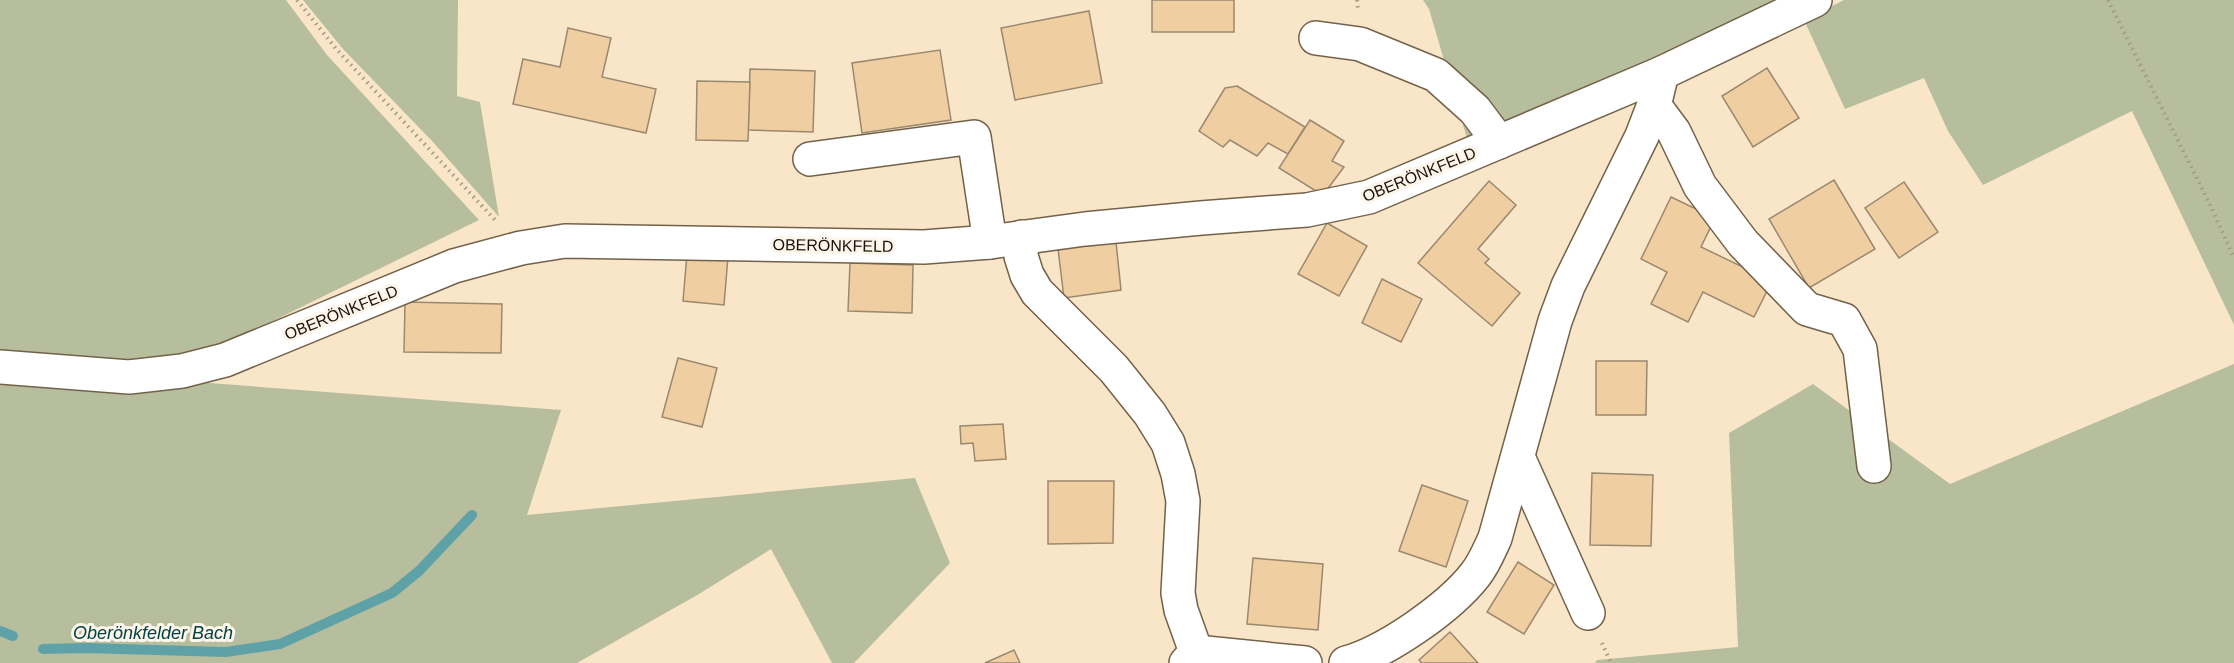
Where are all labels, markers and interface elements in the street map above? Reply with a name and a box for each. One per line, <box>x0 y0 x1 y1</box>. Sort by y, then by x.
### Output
street label: OBERÖNKFELD <box>1360 144 1478 205</box>
street label: OBERÖNKFELD <box>772 236 894 255</box>
street label: OBERÖNKFELD <box>282 282 400 343</box>
water label: Oberönkfelder Bach <box>73 623 233 643</box>

